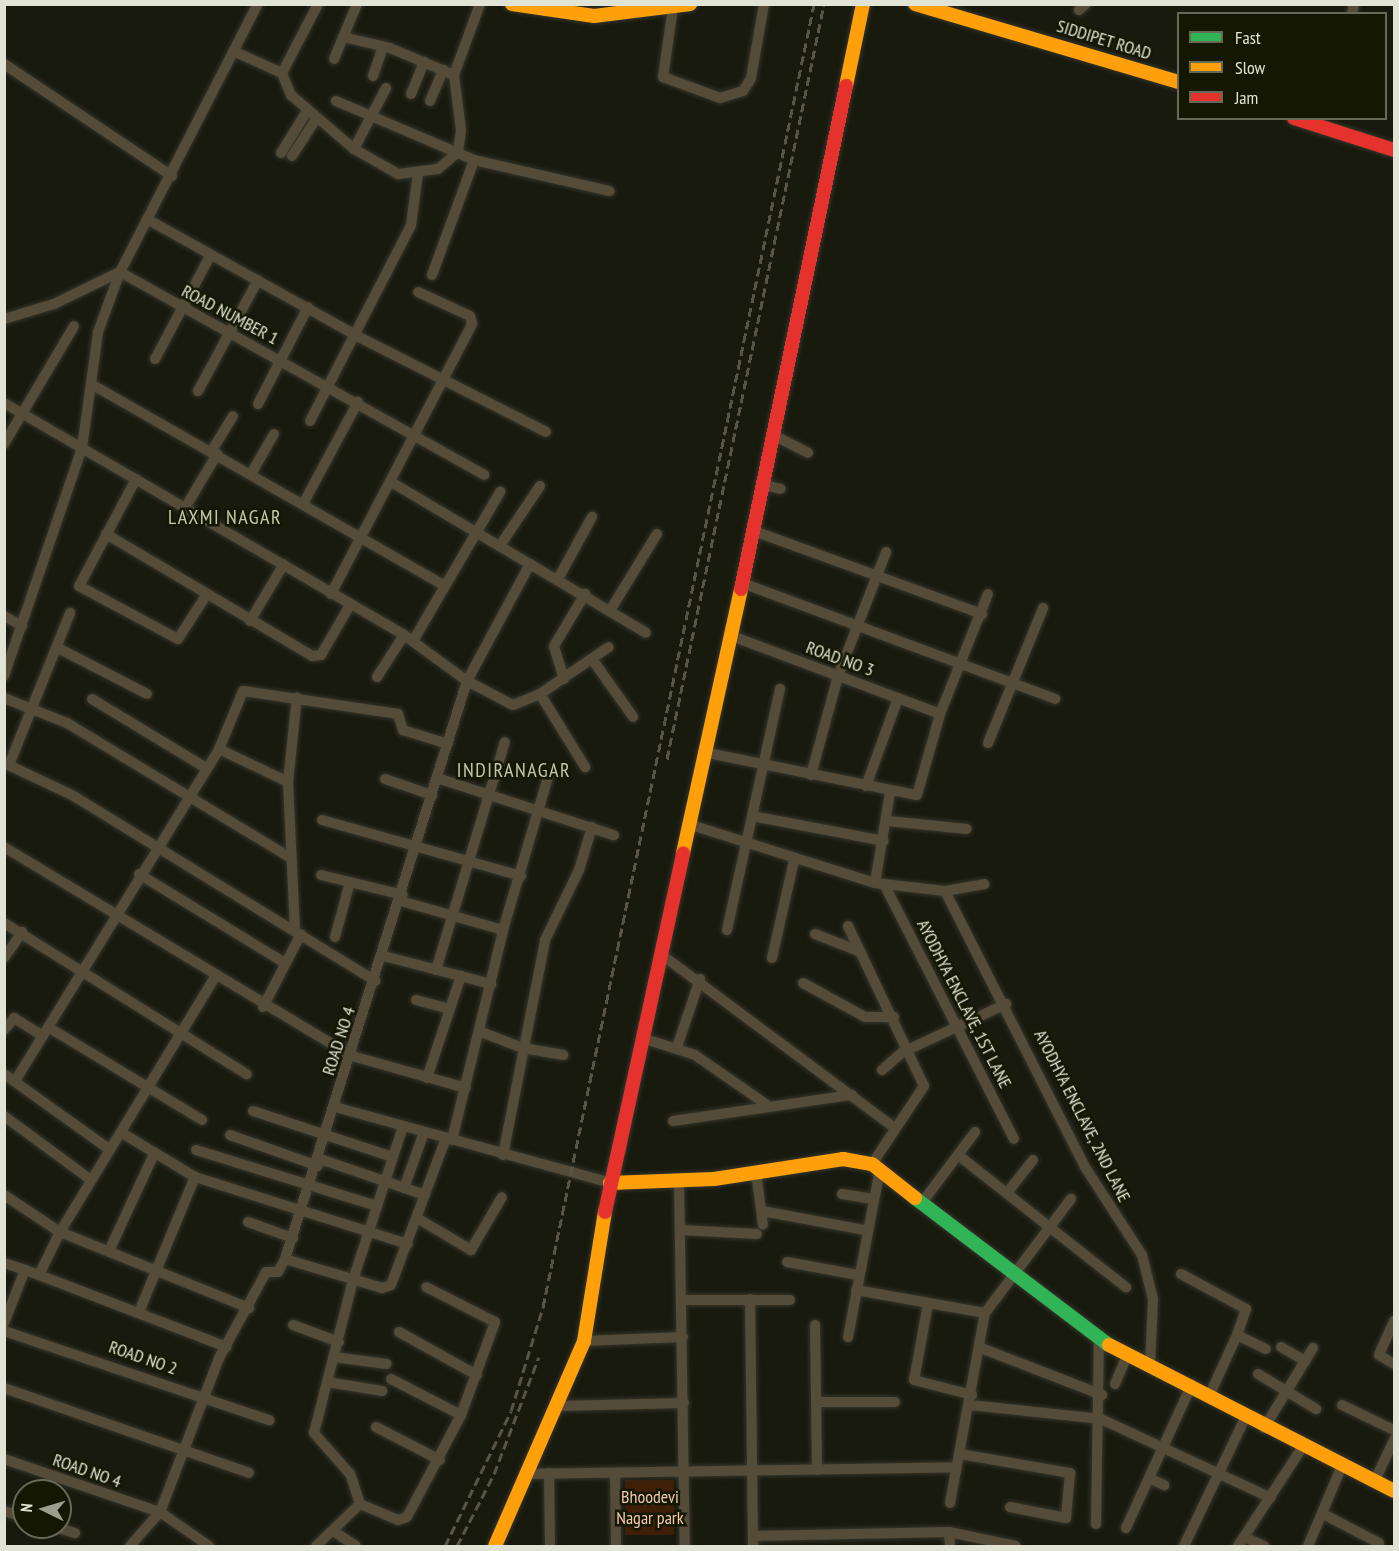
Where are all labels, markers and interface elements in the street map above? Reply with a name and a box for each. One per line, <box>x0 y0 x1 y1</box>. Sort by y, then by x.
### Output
legend <box>1177 12 1387 120</box>
street label: SIDDIPET ROAD <box>1054 15 1154 65</box>
text: Fast <box>1235 26 1261 49</box>
text: Slow <box>1235 56 1265 79</box>
text: Jam <box>1235 86 1258 109</box>
street label: ROAD NUMBER 1 <box>178 280 282 350</box>
district label: LAXMI NAGAR <box>168 505 282 529</box>
street label: ROAD NO 3 <box>803 637 877 681</box>
district label: INDIRANAGAR <box>457 758 571 782</box>
street label: AYODHYA ENCLAVE, 1ST LANE <box>911 915 1017 1093</box>
street label: ROAD NO 4 <box>318 1004 360 1078</box>
street label: AYODHYA ENCLAVE, 2ND LANE <box>1029 1025 1135 1207</box>
street label: ROAD NO 2 <box>106 1336 180 1380</box>
street label: ROAD NO 4 <box>50 1449 124 1493</box>
north arrow <box>12 1479 72 1539</box>
park label: Bhoodevi Nagar park <box>616 1487 684 1530</box>
text: N <box>16 1502 36 1513</box>

